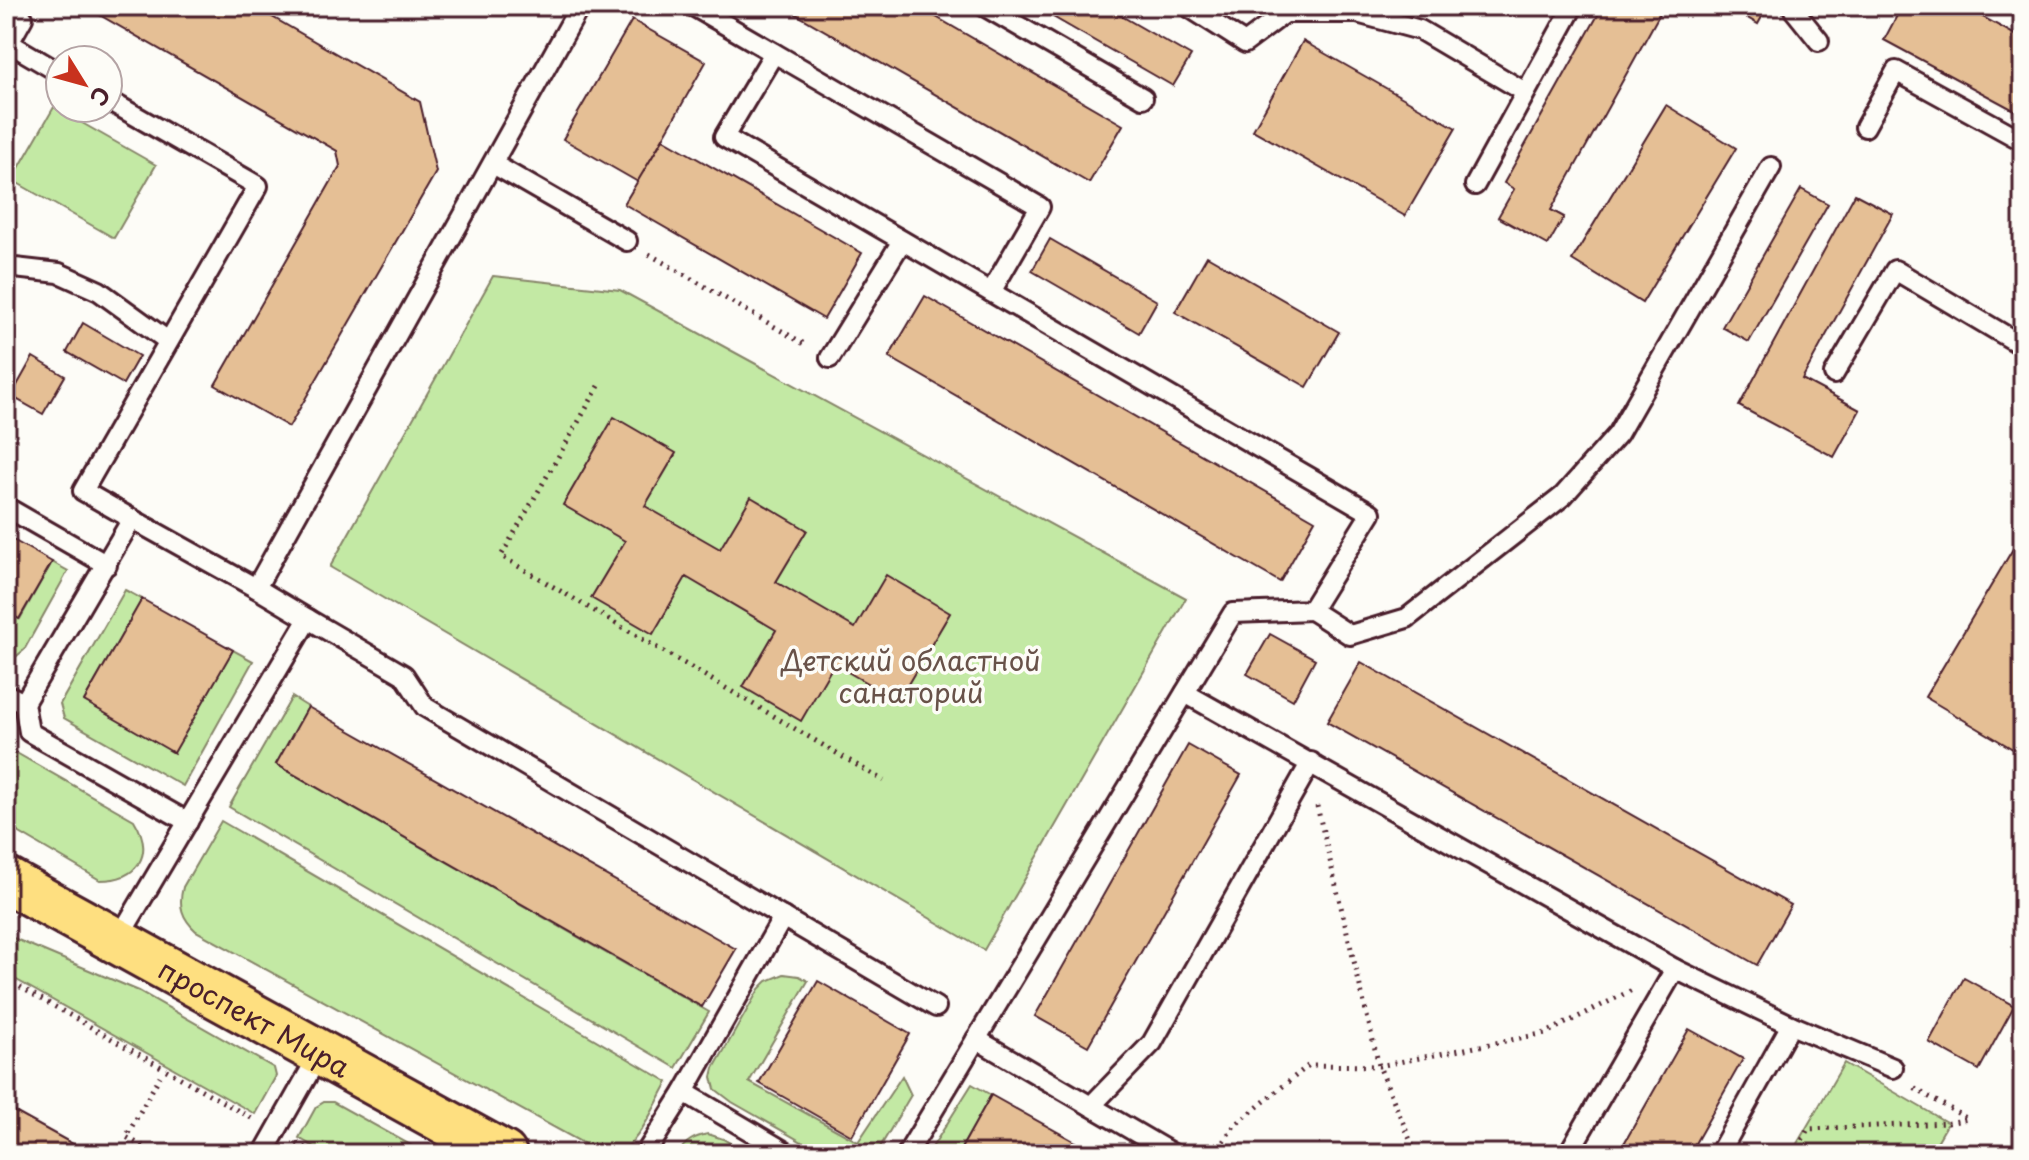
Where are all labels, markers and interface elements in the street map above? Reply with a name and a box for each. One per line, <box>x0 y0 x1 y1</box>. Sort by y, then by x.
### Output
north arrow <box>44 44 124 124</box>
text: С <box>83 80 119 113</box>
park label: Детский областной санаторий <box>780 638 1041 713</box>
street label: проспект Мира <box>151 947 359 1087</box>

